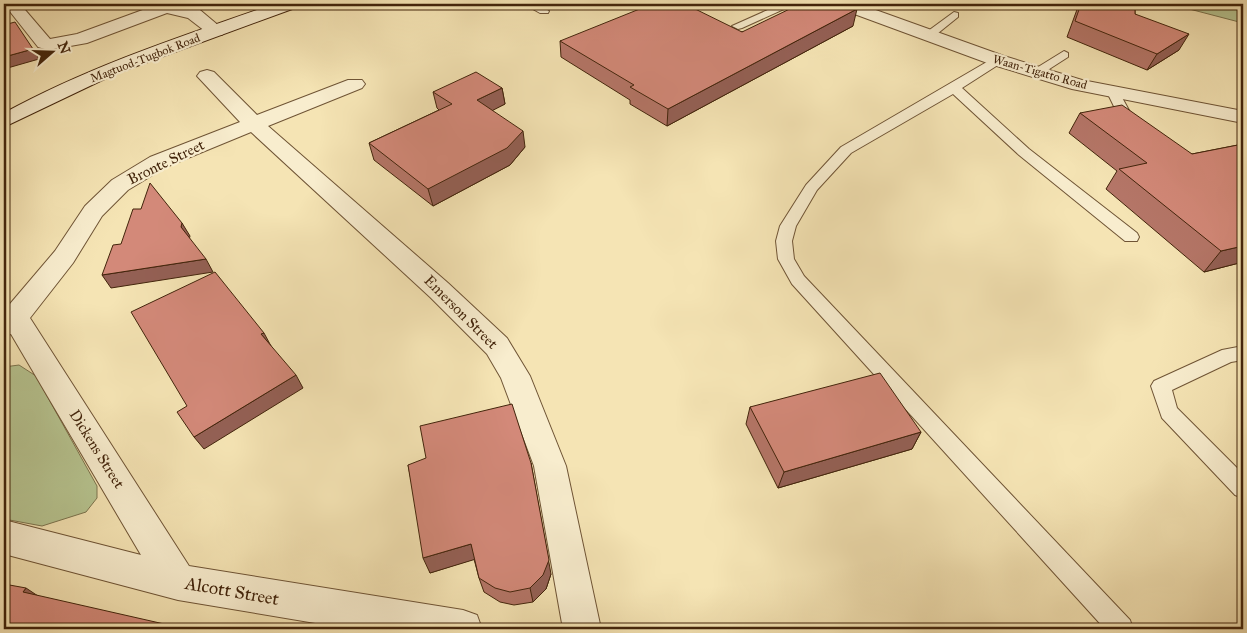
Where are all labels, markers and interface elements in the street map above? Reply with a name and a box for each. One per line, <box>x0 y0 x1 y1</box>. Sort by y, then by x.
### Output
north arrow <box>28 28 78 78</box>
street label: Magtuod-Tugbok Road <box>88 31 202 86</box>
text: N <box>54 39 74 56</box>
street label: Waan-Tigatto Road <box>991 52 1089 93</box>
street label: Bronte Street <box>125 135 208 188</box>
street label: Emerson Street <box>420 271 502 353</box>
street label: Dickens Street <box>66 406 129 492</box>
street label: Alcott Street <box>182 572 281 610</box>

